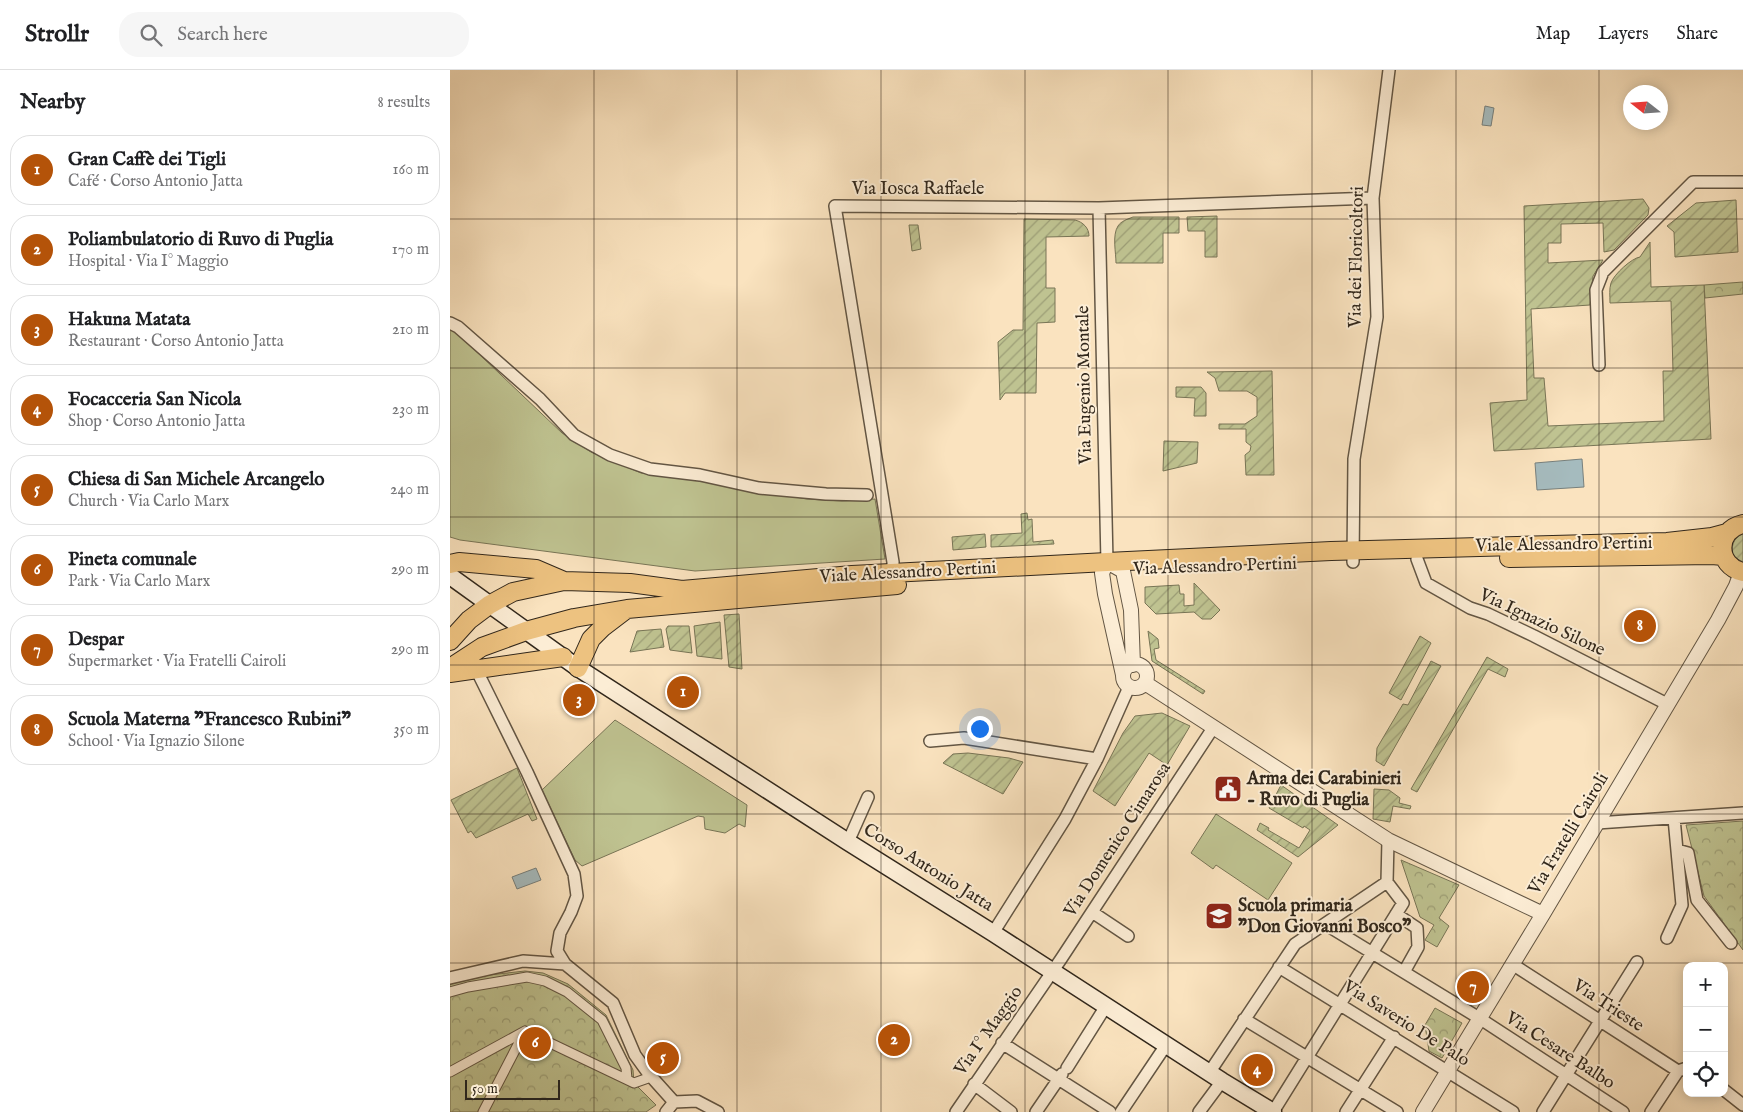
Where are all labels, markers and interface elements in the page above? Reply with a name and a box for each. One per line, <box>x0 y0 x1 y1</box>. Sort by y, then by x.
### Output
search box <box>119 12 469 57</box>
text: Strollr <box>25 19 89 50</box>
icon: search <box>137 21 165 49</box>
text: Search here <box>177 23 268 47</box>
text: Map <box>1536 23 1570 46</box>
text: Layers <box>1598 23 1649 46</box>
text: Share <box>1677 23 1718 46</box>
north arrow <box>1623 85 1668 130</box>
text: Nearby <box>20 89 85 116</box>
text: 8 results <box>378 93 430 113</box>
text: Gran Caffè dei Tigli <box>68 148 226 172</box>
text: 1 <box>34 160 40 180</box>
text: 160 m <box>393 160 429 180</box>
text: Café · Corso Antonio Jatta <box>68 172 243 192</box>
street label: Via Iosca Raffaele <box>851 178 984 201</box>
street label: Via dei Floricoltori <box>1344 186 1370 329</box>
text: Poliambulatorio di Ruvo di Puglia <box>68 228 333 252</box>
text: 2 <box>33 240 41 260</box>
text: 170 m <box>392 240 429 260</box>
text: Hospital · Via I° Maggio <box>68 252 229 272</box>
street label: Via Eugenio Montale <box>1072 305 1098 466</box>
text: Hakuna Matata <box>68 308 191 332</box>
text: 3 <box>34 320 40 340</box>
text: 210 m <box>392 320 429 340</box>
text: Restaurant · Corso Antonio Jatta <box>68 332 284 352</box>
text: Focacceria San Nicola <box>68 388 241 412</box>
text: 4 <box>33 400 41 420</box>
text: 230 m <box>392 400 429 420</box>
text: Shop · Corso Antonio Jatta <box>68 412 245 432</box>
text: Chiesa di San Michele Arcangelo <box>68 468 325 492</box>
text: 5 <box>34 480 40 500</box>
text: 240 m <box>390 480 429 500</box>
text: Church · Via Carlo Marx <box>68 492 229 512</box>
street label: Viale Alessandro Pertini <box>1474 532 1653 558</box>
text: Pineta comunale <box>68 548 197 572</box>
street label: Via Alessandro Pertini <box>1132 553 1297 581</box>
street label: Viale Alessandro Pertini <box>818 557 997 589</box>
text: 6 <box>34 560 40 580</box>
text: 290 m <box>391 560 429 580</box>
text: Park · Via Carlo Marx <box>68 572 210 592</box>
street label: Via Ignazio Silone <box>1475 583 1609 662</box>
pin: 8 <box>1624 607 1656 645</box>
text: Despar <box>68 628 124 652</box>
text: 7 <box>33 640 41 660</box>
text: 290 m <box>391 640 429 660</box>
text: Supermarket · Via Fratelli Cairoli <box>68 652 286 672</box>
pin: 1 <box>667 673 699 711</box>
pin: 3 <box>563 681 595 719</box>
text: Scuola Materna "Francesco Rubini" <box>68 708 351 732</box>
your location <box>967 716 993 742</box>
text: 8 <box>34 720 40 740</box>
text: 350 m <box>394 720 429 740</box>
text: School · Via Ignazio Silone <box>68 732 245 752</box>
street label: Via Domenico Cimarosa <box>1059 758 1177 923</box>
place label: Arma dei Carabinieri - Ruvo di Puglia <box>1246 768 1402 812</box>
street label: Via Fratelli Cairoli <box>1523 769 1615 900</box>
public building icon: Arma dei Carabinieri - Ruvo di Puglia <box>1213 774 1243 804</box>
street label: Corso Antonio Jatta <box>859 819 998 917</box>
place label: Scuola primaria "Don Giovanni Bosco" <box>1238 895 1411 939</box>
school or university icon: Scuola primaria "Don Giovanni Bosco" <box>1204 901 1234 931</box>
map controls <box>1683 962 1728 1097</box>
button: + <box>1683 962 1728 1007</box>
pin: 7 <box>1457 968 1489 1006</box>
street label: Via Trieste <box>1567 974 1648 1038</box>
street label: Via Saverio De Palo <box>1337 975 1474 1072</box>
street label: Via I° Maggio <box>949 981 1029 1081</box>
street label: Via Cesare Balbo <box>1500 1006 1619 1095</box>
button: − <box>1683 1007 1728 1052</box>
pin: 2 <box>878 1021 910 1059</box>
pin: 6 <box>519 1024 551 1062</box>
pin: 5 <box>647 1039 679 1077</box>
pin: 4 <box>1241 1051 1273 1089</box>
button: locate <box>1683 1052 1728 1097</box>
scale bar <box>465 1077 560 1100</box>
text: 50 m <box>472 1080 498 1098</box>

